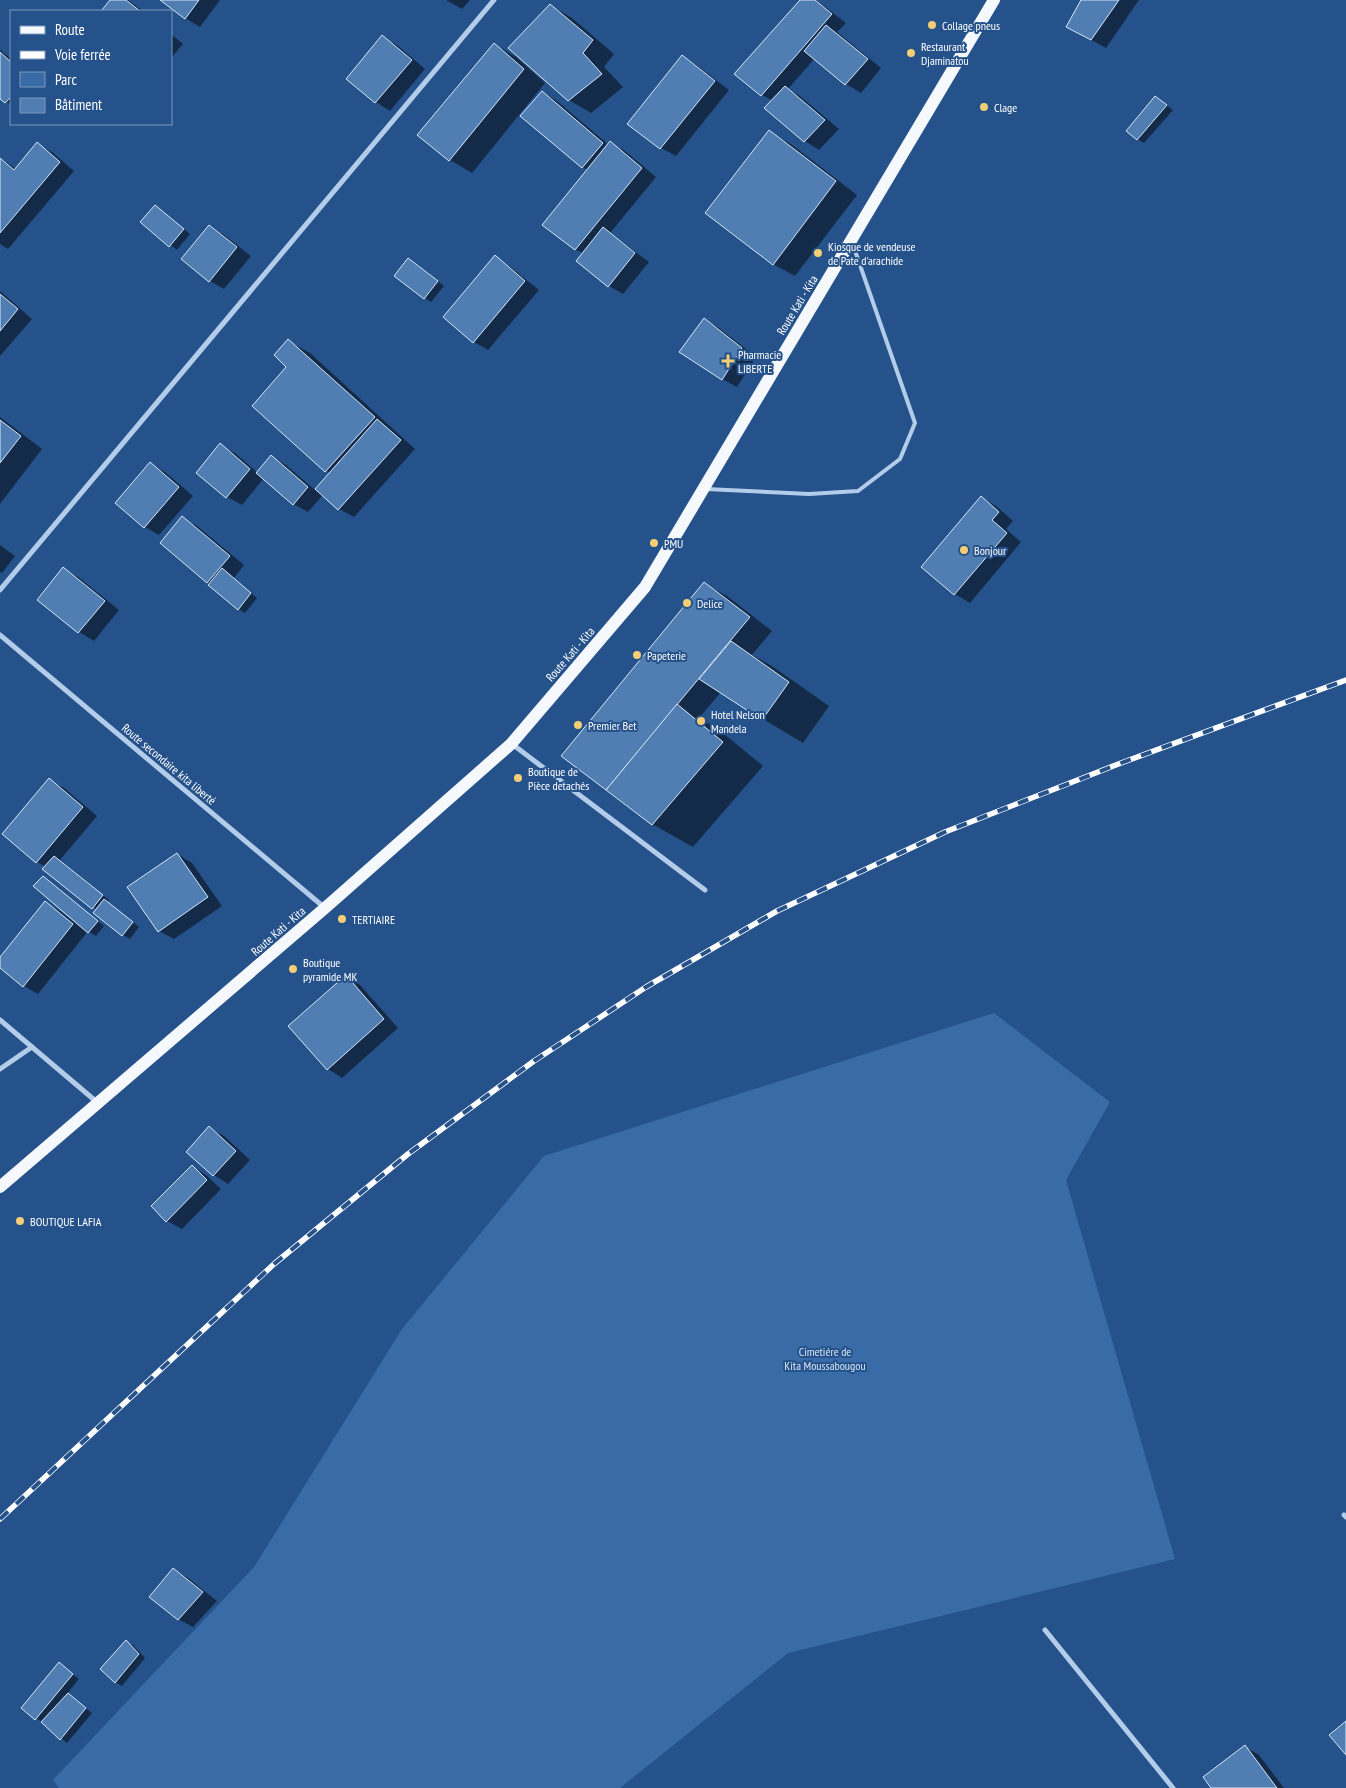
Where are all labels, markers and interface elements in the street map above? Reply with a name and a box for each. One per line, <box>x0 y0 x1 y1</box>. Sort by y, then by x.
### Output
legend <box>10 10 172 125</box>
place label: Collage pneus <box>942 18 1000 33</box>
marker: Collage pneus <box>926 19 938 31</box>
text: Route <box>55 20 85 39</box>
place label: Restaurant Djaminatou <box>921 39 969 68</box>
text: Voie ferrée <box>54 45 111 64</box>
marker: Restaurant Djaminatou <box>905 47 917 59</box>
text: Parc <box>55 70 77 89</box>
text: Bâtiment <box>55 95 102 114</box>
place label: Clage <box>994 100 1017 115</box>
marker: Clage <box>978 101 990 113</box>
place label: Kiosque de vendeuse de Pate d'arachide <box>828 239 916 268</box>
marker: Kiosque de vendeuse de Pate d'arachide <box>812 247 824 259</box>
street label: Route Kati - Kita <box>773 272 821 338</box>
place label: Pharmacie LIBERTE <box>738 347 781 376</box>
marker: Pharmacie LIBERTE <box>722 355 734 367</box>
place label: PMU <box>664 536 683 551</box>
marker: PMU <box>648 537 660 549</box>
place label: Bonjour <box>974 543 1007 558</box>
marker: Bonjour <box>958 544 970 556</box>
place label: Delice <box>697 596 723 611</box>
marker: Delice <box>681 597 693 609</box>
street label: Route Kati - Kita <box>542 624 598 684</box>
place label: Papeterie <box>647 648 686 663</box>
marker: Papeterie <box>631 649 643 661</box>
place label: Hotel Nelson Mandela <box>711 707 765 736</box>
marker: Hotel Nelson Mandela <box>695 715 707 727</box>
place label: Premier Bet <box>588 718 637 733</box>
marker: Premier Bet <box>572 719 584 731</box>
street label: Route secondaire kita liberté <box>119 720 219 808</box>
place label: Boutique de Pièce detachés <box>528 764 589 793</box>
marker: Boutique de Pièce detachés <box>512 772 524 784</box>
street label: Route Kati - Kita <box>248 903 308 959</box>
place label: TERTIAIRE <box>352 912 395 927</box>
marker: TERTIAIRE <box>336 913 348 925</box>
place label: Boutique pyramide MK <box>303 955 357 984</box>
marker: Boutique pyramide MK <box>287 963 299 975</box>
place label: BOUTIQUE LAFIA <box>30 1214 102 1229</box>
marker: BOUTIQUE LAFIA <box>14 1215 26 1227</box>
park label: Cimetiére de Kita Moussabougou <box>784 1344 866 1373</box>

